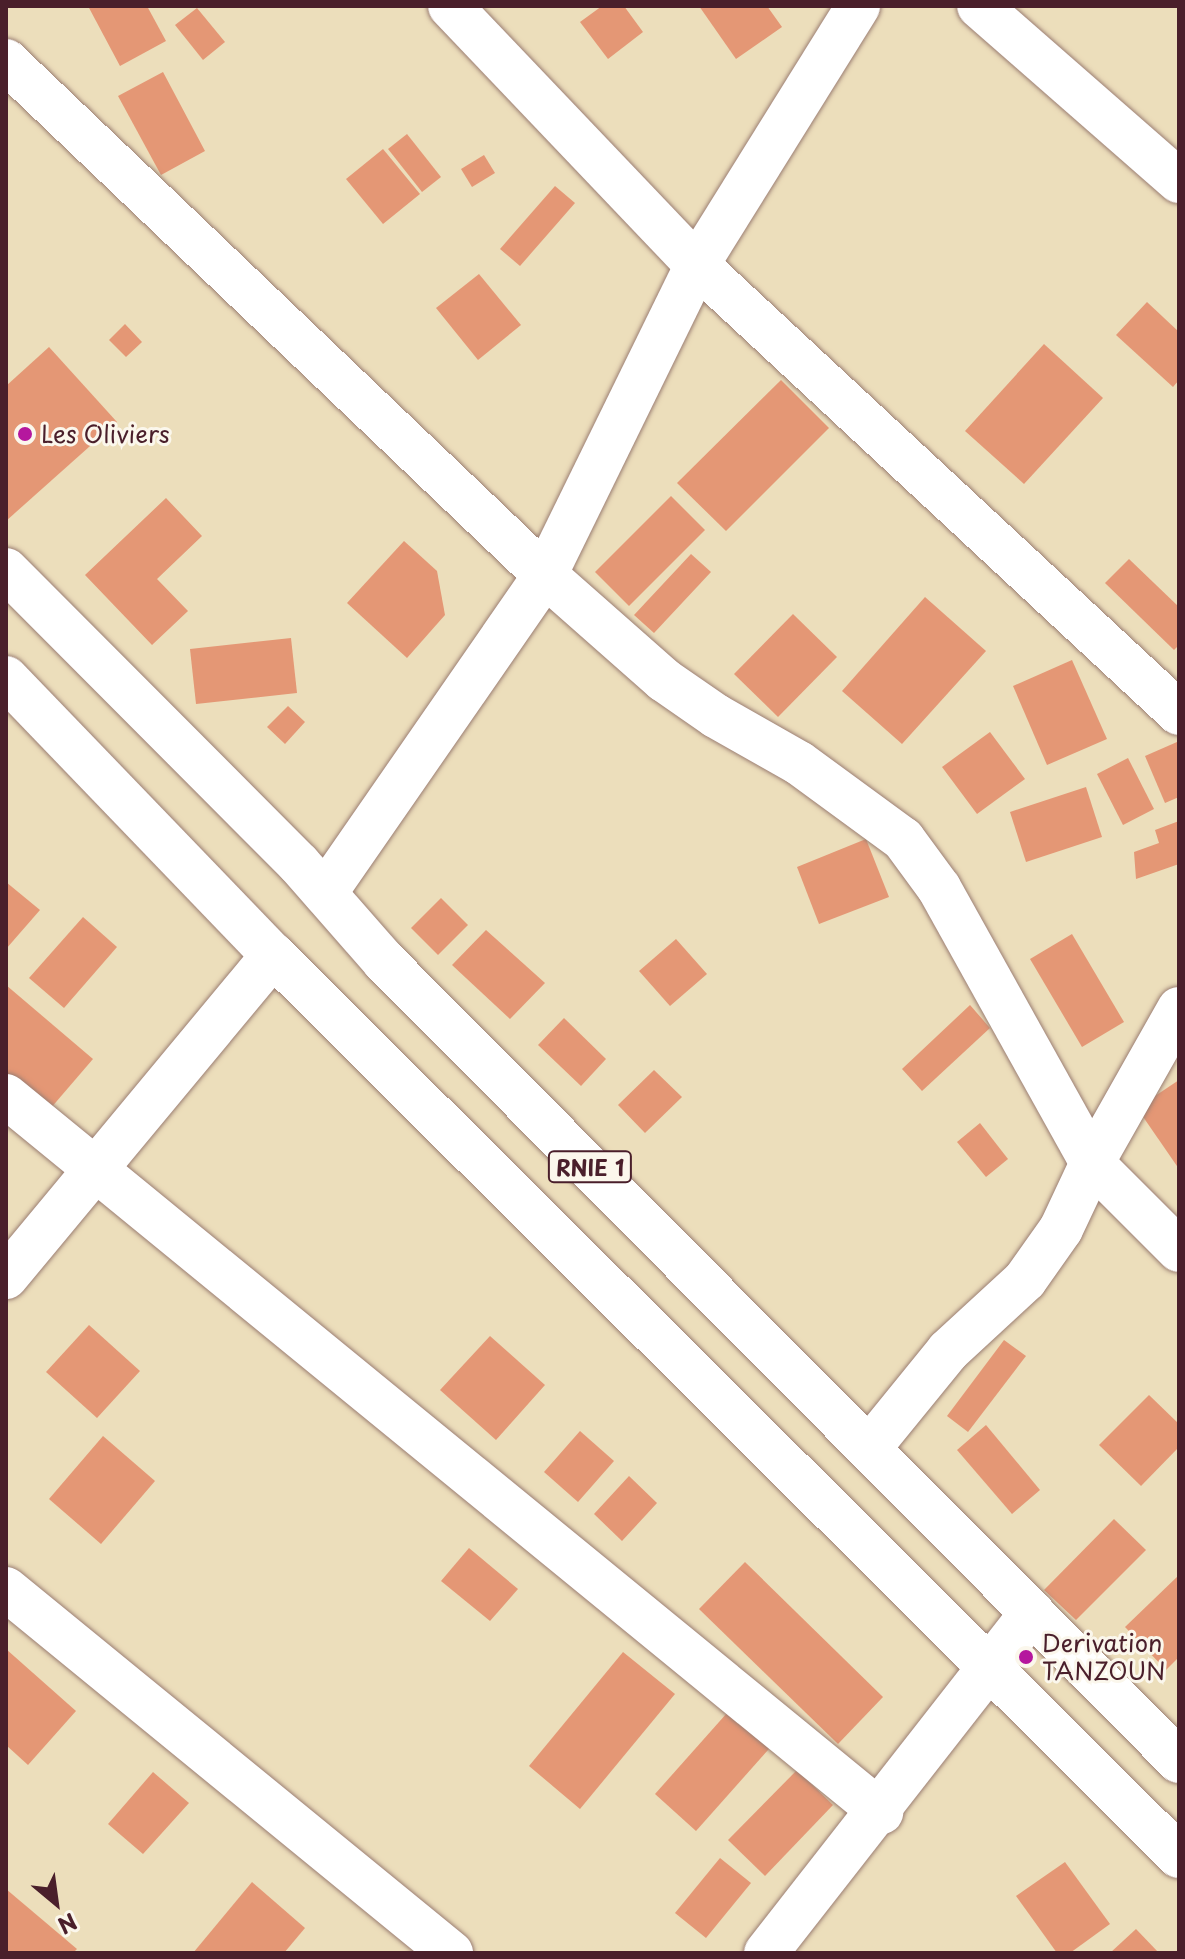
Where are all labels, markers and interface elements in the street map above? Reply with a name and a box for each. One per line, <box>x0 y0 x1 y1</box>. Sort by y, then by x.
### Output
place label: Les Oliviers <box>41 420 172 448</box>
marker: Les Oliviers <box>16 425 34 443</box>
road number: RNIE 1 <box>546 1149 634 1185</box>
place label: Derivation TANZOUN <box>1042 1629 1165 1685</box>
marker: Derivation TANZOUN <box>1017 1648 1035 1666</box>
north arrow <box>16 1863 96 1943</box>
text: N <box>52 1906 84 1943</box>

